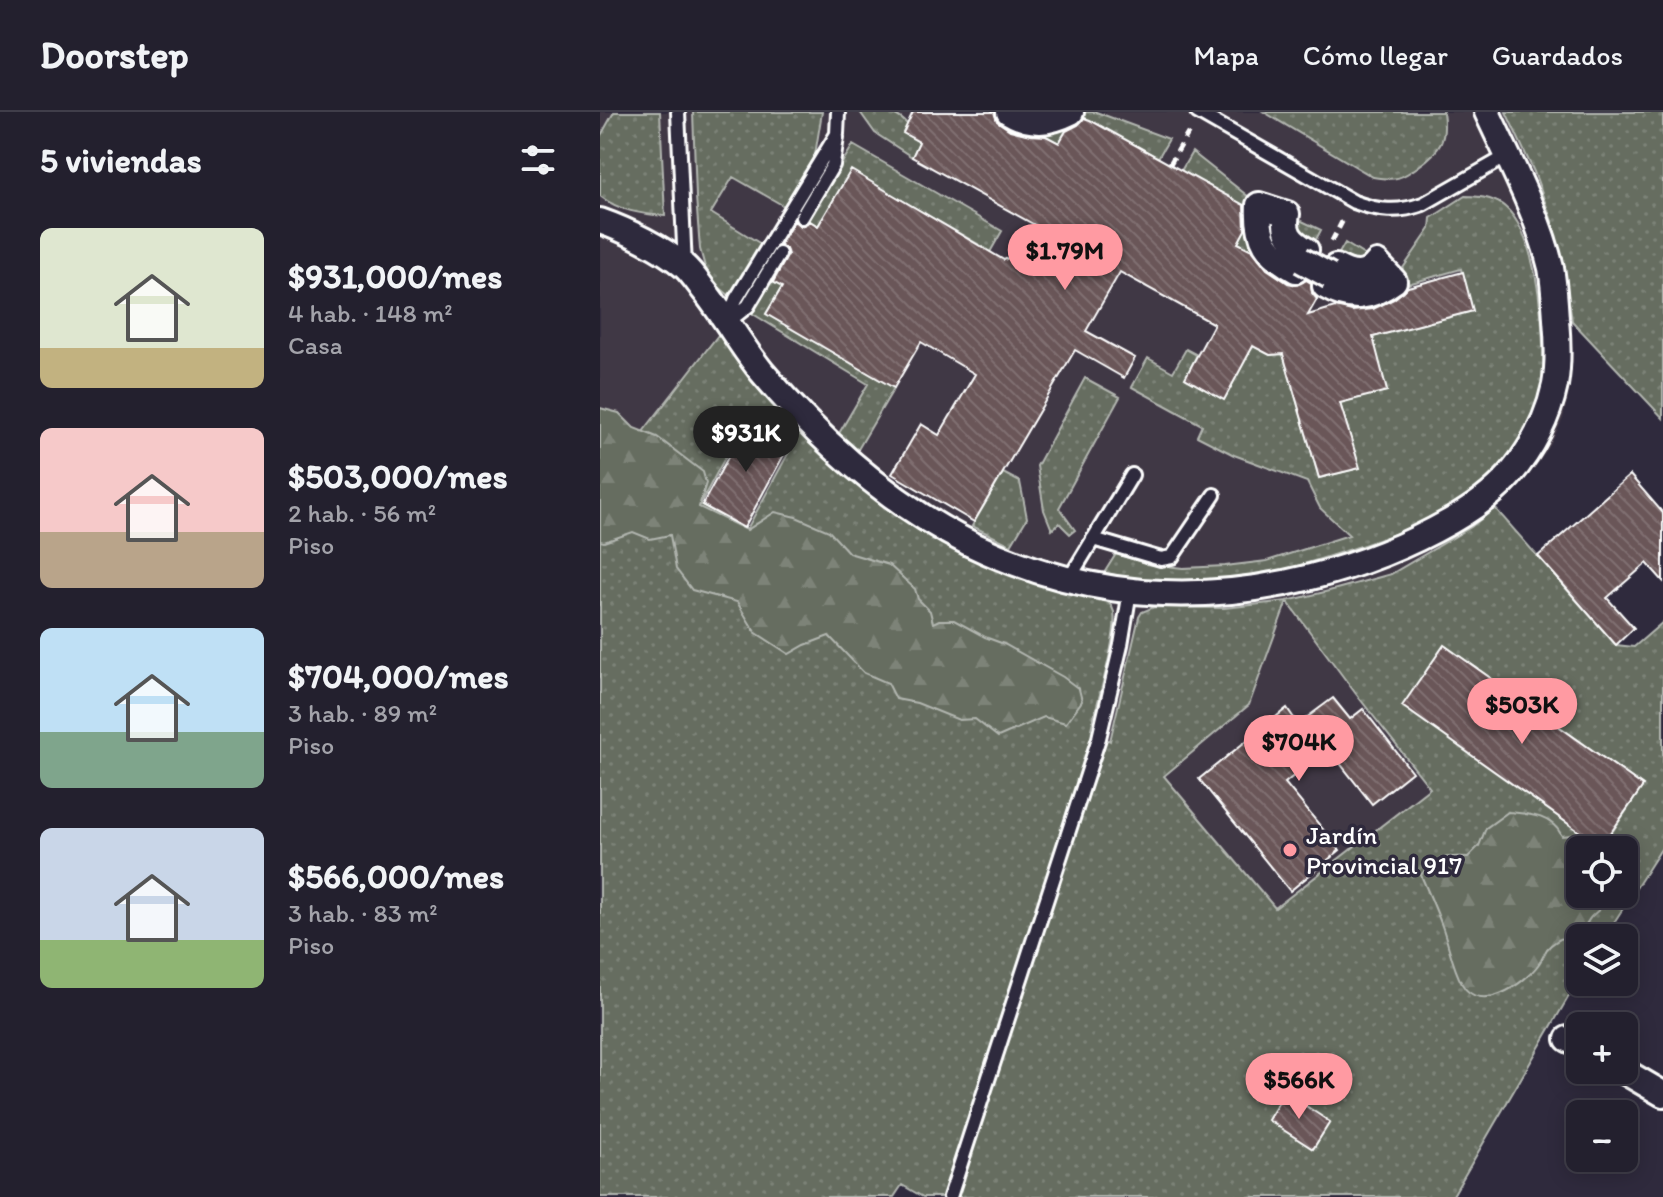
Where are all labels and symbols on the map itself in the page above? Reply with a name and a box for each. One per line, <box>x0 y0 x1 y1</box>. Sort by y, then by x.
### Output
pin: $1.79M <box>1000 224 1130 292</box>
pin: $931K <box>690 406 802 474</box>
pin: $503K <box>1466 678 1578 746</box>
pin: $704K <box>1243 715 1355 783</box>
place label: Jardín Provincial 917 <box>1306 819 1462 881</box>
marker: Jardín Provincial 917 <box>1281 841 1299 859</box>
pin: $566K <box>1243 1053 1355 1121</box>

